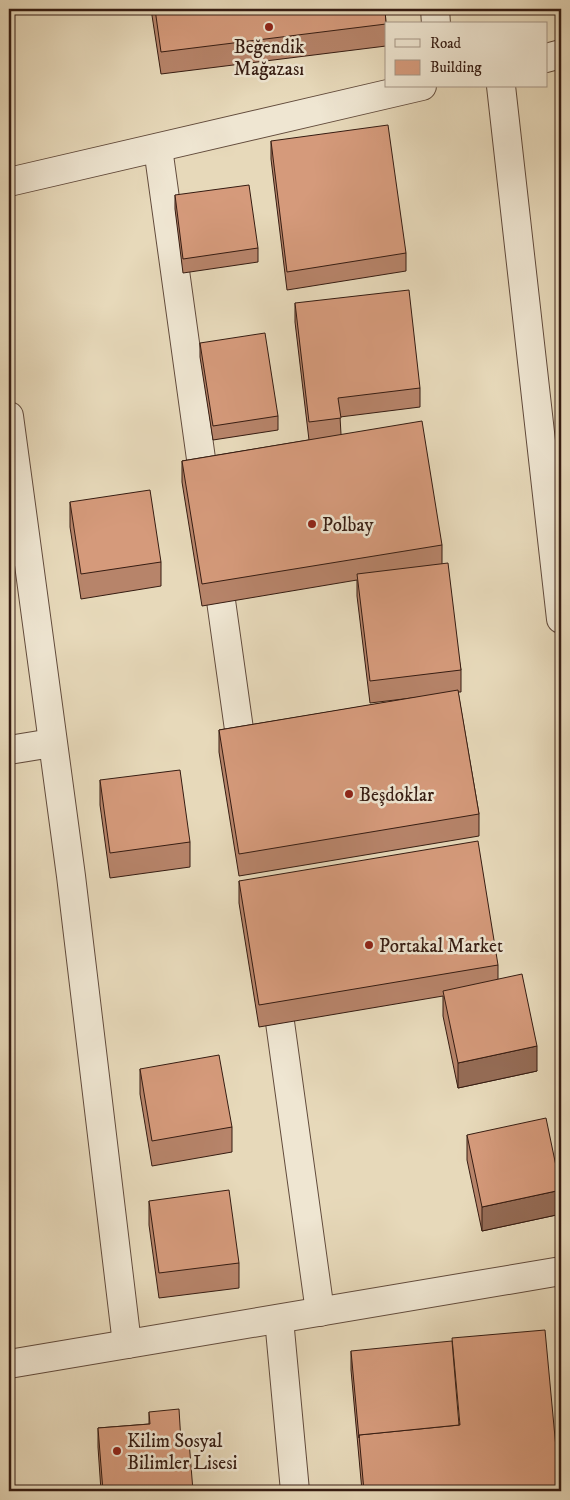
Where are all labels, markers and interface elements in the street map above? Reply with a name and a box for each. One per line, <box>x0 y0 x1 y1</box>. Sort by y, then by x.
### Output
marker: Beğendik Mağazası <box>263 21 275 33</box>
legend <box>385 22 548 88</box>
text: Road <box>430 34 462 53</box>
place label: Beğendik Mağazası <box>234 36 305 81</box>
text: Building <box>430 58 482 77</box>
place label: Polbay <box>322 514 374 537</box>
marker: Polbay <box>306 518 318 530</box>
place label: Beşdoklar <box>359 784 434 807</box>
marker: Beşdoklar <box>343 788 355 800</box>
place label: Portakal Market <box>379 935 503 958</box>
marker: Portakal Market <box>363 939 375 951</box>
place label: Kilim Sosyal Bilimler Lisesi <box>127 1430 238 1475</box>
marker: Kilim Sosyal Bilimler Lisesi <box>111 1445 123 1457</box>

